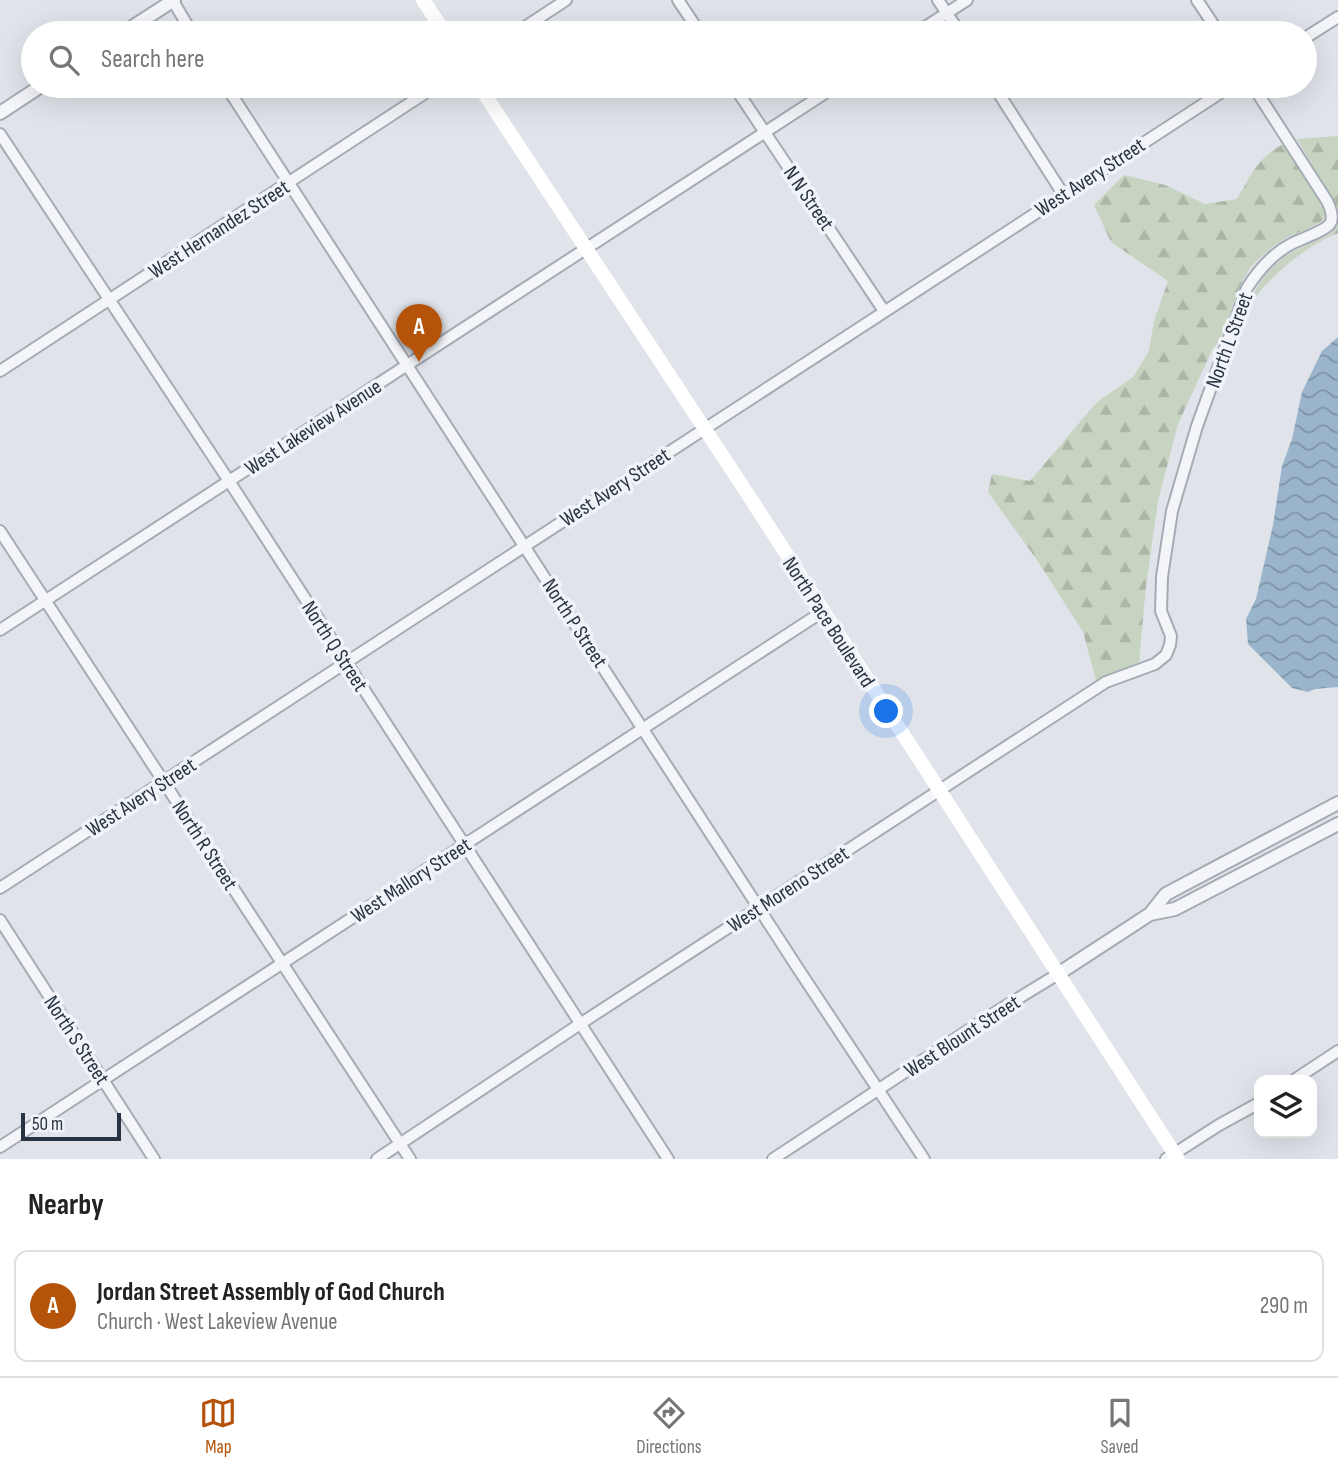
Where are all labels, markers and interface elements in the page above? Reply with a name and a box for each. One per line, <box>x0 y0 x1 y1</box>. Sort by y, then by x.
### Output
search box <box>21 21 1317 98</box>
icon: search <box>45 41 83 79</box>
text: Search here <box>101 44 204 75</box>
street label: West Avery Street <box>1031 133 1150 222</box>
street label: N N Street <box>778 161 839 235</box>
street label: West Hernandez Street <box>144 175 294 284</box>
street label: North L Street <box>1201 289 1258 391</box>
pin: A <box>396 304 442 362</box>
street label: West Lakeview Avenue <box>240 374 386 481</box>
street label: West Avery Street <box>556 443 675 532</box>
street label: North Pace Boulevard <box>777 552 880 692</box>
street label: North P Street <box>537 574 613 672</box>
street label: North Q Street <box>296 597 373 696</box>
your location <box>869 694 903 728</box>
street label: West Avery Street <box>82 753 201 842</box>
street label: North R Street <box>166 796 243 895</box>
street label: West Mallory Street <box>347 832 476 929</box>
street label: West Moreno Street <box>723 841 854 938</box>
street label: West Blount Street <box>900 990 1025 1083</box>
street label: North S Street <box>39 991 115 1089</box>
map controls <box>1254 1075 1317 1138</box>
button: layers <box>1254 1075 1317 1138</box>
scale bar <box>21 1110 121 1142</box>
text: 50 m <box>32 1113 63 1136</box>
text: Nearby <box>28 1187 104 1223</box>
text: Jordan Street Assembly of God Church <box>97 1277 445 1308</box>
text: A <box>48 1292 58 1320</box>
text: 290 m <box>1260 1292 1308 1320</box>
text: Church · West Lakeview Avenue <box>97 1308 338 1336</box>
tab: Map <box>199 1394 237 1459</box>
tab: Directions <box>636 1394 702 1459</box>
tab: Saved <box>1100 1394 1139 1459</box>

